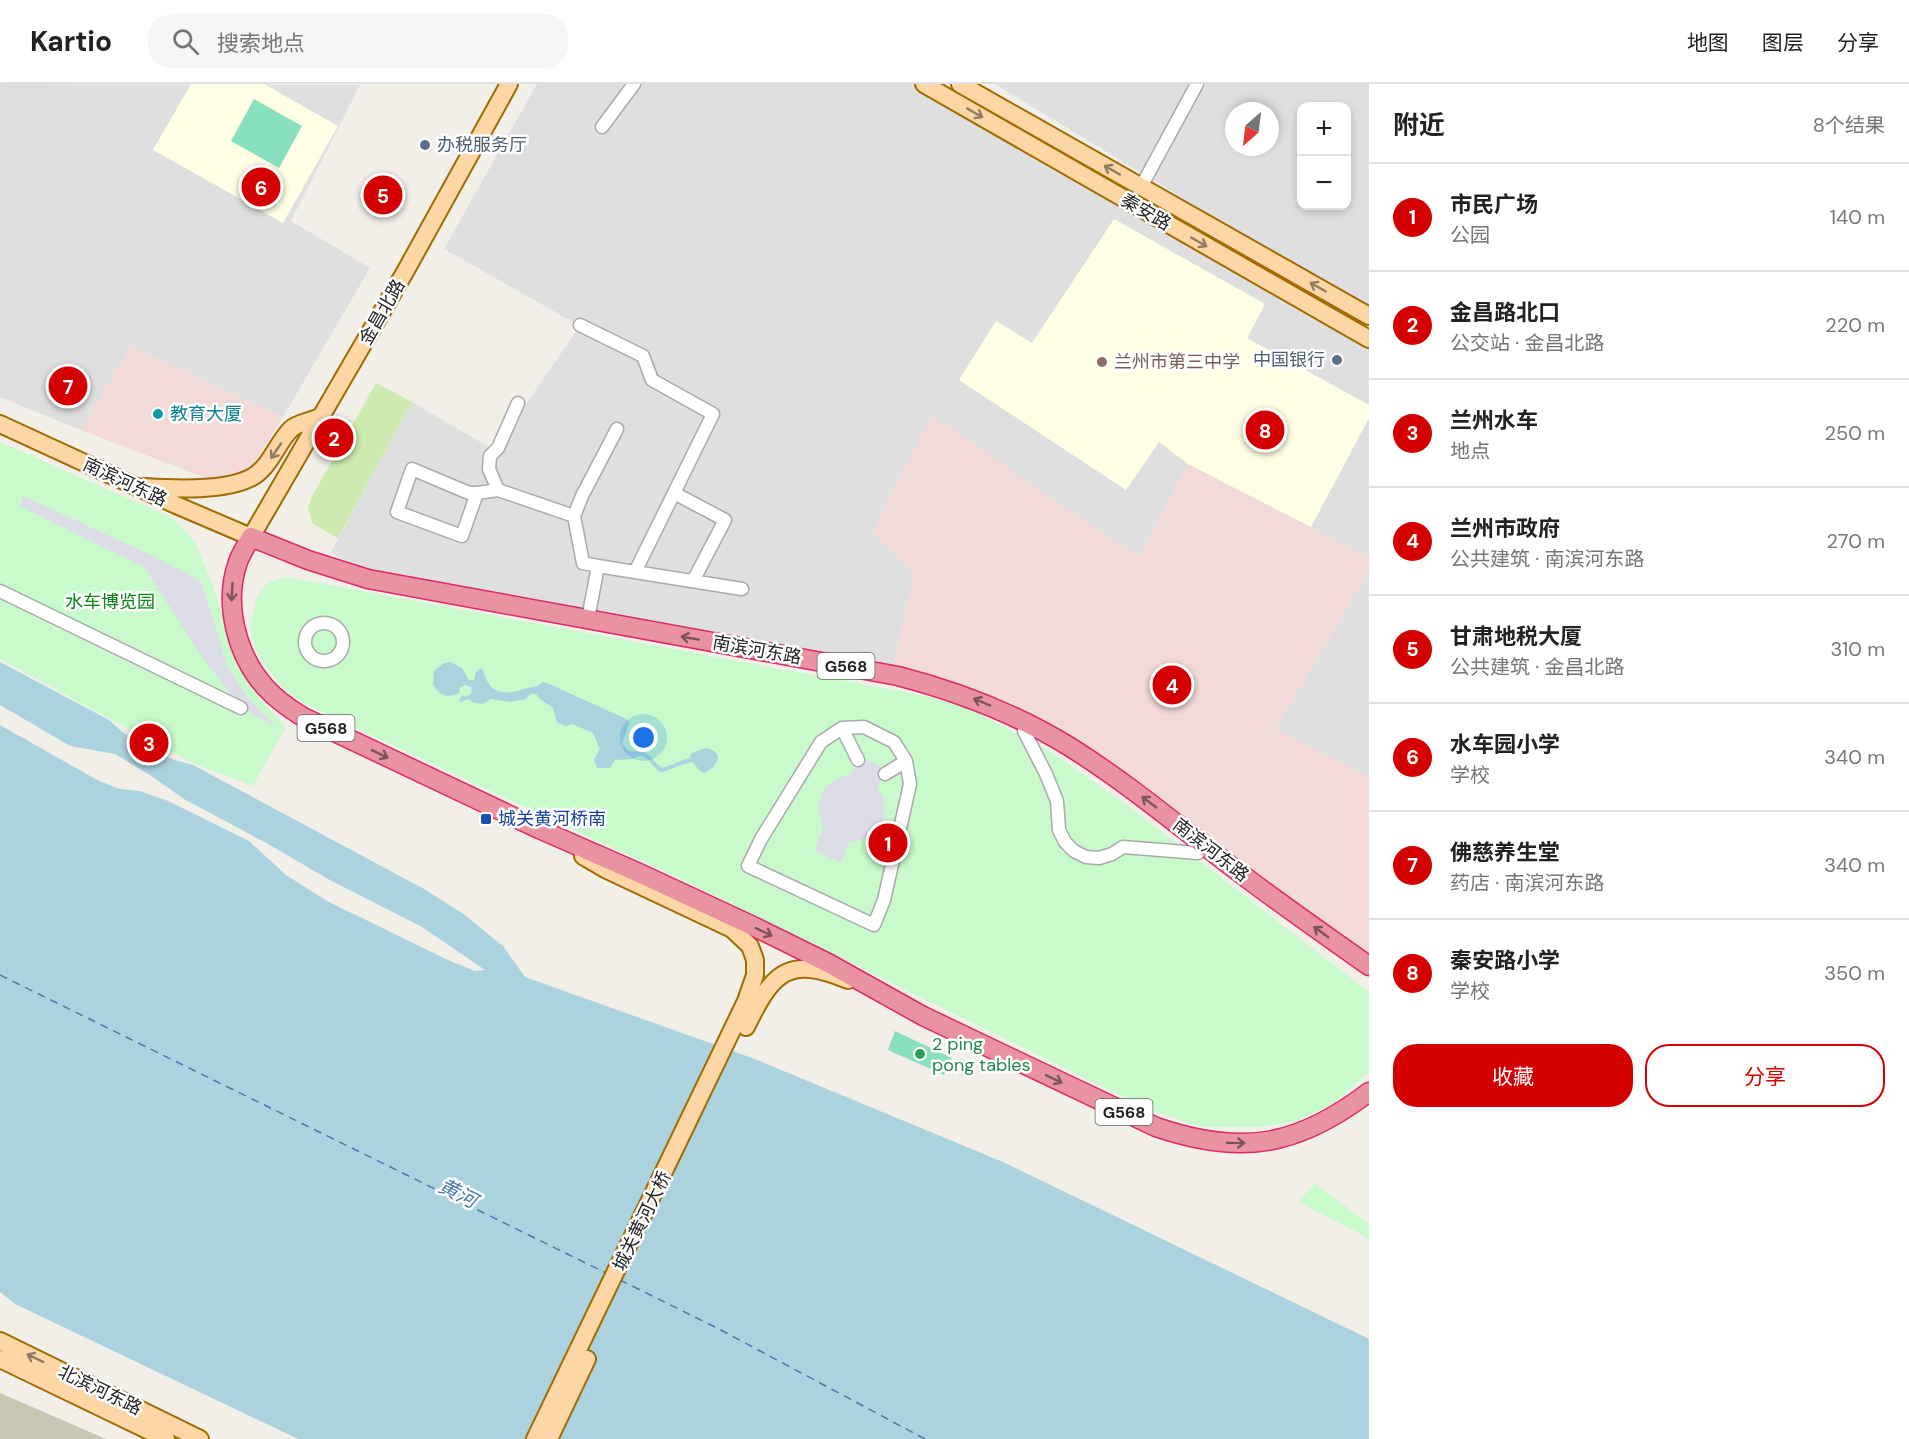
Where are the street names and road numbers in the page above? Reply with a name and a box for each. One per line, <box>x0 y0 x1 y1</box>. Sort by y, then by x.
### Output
street label: 秦安路 <box>1117 188 1175 236</box>
street label: 金昌北路 <box>354 275 410 349</box>
street label: 南滨河东路 <box>79 452 171 512</box>
street label: 南滨河东路 <box>711 630 803 670</box>
road number: G568 <box>818 653 874 679</box>
road number: G568 <box>298 715 354 741</box>
street label: 南滨河东路 <box>1168 813 1254 887</box>
road number: G568 <box>1096 1099 1152 1125</box>
street label: 城关黄河大桥 <box>608 1167 676 1275</box>
street label: 北滨河东路 <box>54 1359 146 1421</box>

